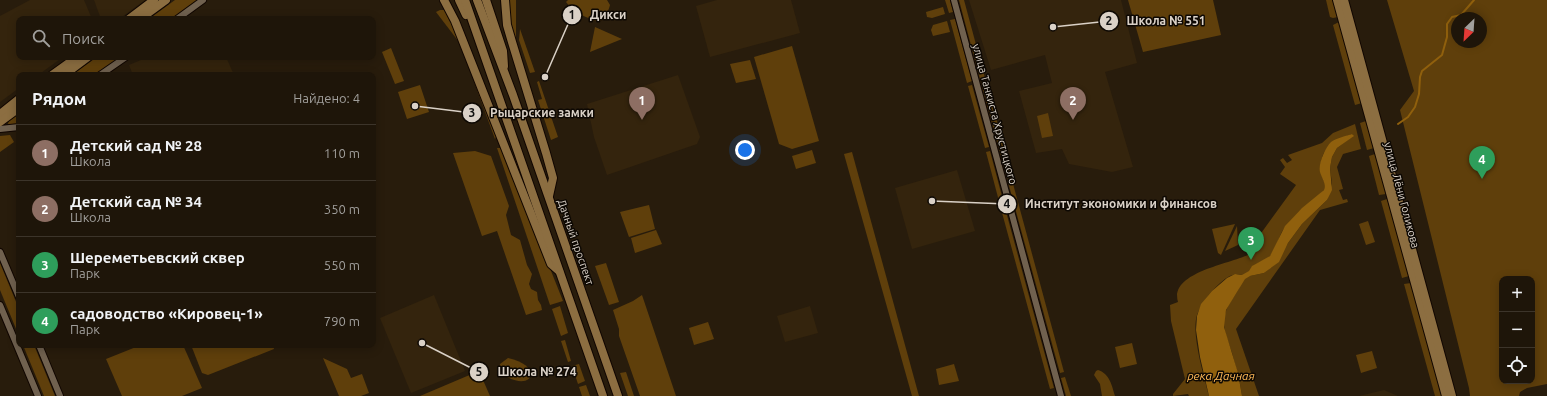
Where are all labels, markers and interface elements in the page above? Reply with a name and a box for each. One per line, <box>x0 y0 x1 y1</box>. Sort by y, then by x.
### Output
callout: Дикси <box>562 3 635 27</box>
text: 1 <box>569 8 575 21</box>
text: Дикси <box>590 8 626 21</box>
callout: Школа № 551 <box>1099 9 1214 33</box>
north arrow <box>1451 12 1487 48</box>
text: 2 <box>1106 14 1113 27</box>
text: Школа № 551 <box>1126 14 1206 27</box>
search box <box>16 16 376 60</box>
icon: search <box>30 27 52 49</box>
text: Поиск <box>62 30 105 47</box>
street label: улица Танкиста Хрустицкого <box>970 42 1020 186</box>
pin: 1 <box>629 87 655 120</box>
pin: 2 <box>1060 87 1086 120</box>
text: Рядом <box>32 89 87 108</box>
text: Найдено: 4 <box>293 91 360 105</box>
callout: Рыцарские замки <box>462 101 602 125</box>
text: 3 <box>469 106 475 119</box>
text: Рыцарские замки <box>490 106 594 119</box>
text: Детский сад № 28 <box>70 137 202 154</box>
your location <box>735 140 755 160</box>
street label: улица Лёни Голикова <box>1382 141 1422 249</box>
text: 1 <box>41 146 49 160</box>
text: 110 m <box>324 146 360 160</box>
pin: 4 <box>1469 146 1495 179</box>
text: Школа <box>70 154 111 168</box>
callout: Институт экономики и финансов <box>997 192 1225 216</box>
text: Детский сад № 34 <box>70 193 202 210</box>
text: 4 <box>1004 197 1011 210</box>
text: Институт экономики и финансов <box>1025 197 1217 210</box>
street label: Дачный проспект <box>556 198 596 287</box>
text: 2 <box>41 202 49 216</box>
text: 350 m <box>324 202 360 216</box>
text: Школа <box>70 210 111 224</box>
pin: 3 <box>1238 227 1264 260</box>
text: Шереметьевский сквер <box>70 249 245 266</box>
text: 3 <box>41 258 49 272</box>
text: 550 m <box>324 258 360 272</box>
text: Парк <box>70 266 100 280</box>
map controls <box>1499 276 1535 384</box>
button: + <box>1499 276 1535 312</box>
text: садоводство «Кировец-1» <box>70 305 263 322</box>
button: − <box>1499 312 1535 348</box>
text: 4 <box>41 314 49 328</box>
text: 790 m <box>324 314 360 328</box>
text: Парк <box>70 322 100 336</box>
button: locate <box>1499 348 1535 384</box>
callout: Школа № 274 <box>469 360 584 384</box>
text: 5 <box>476 365 483 378</box>
text: Школа № 274 <box>497 365 577 378</box>
water label: река Дачная <box>1186 369 1255 382</box>

